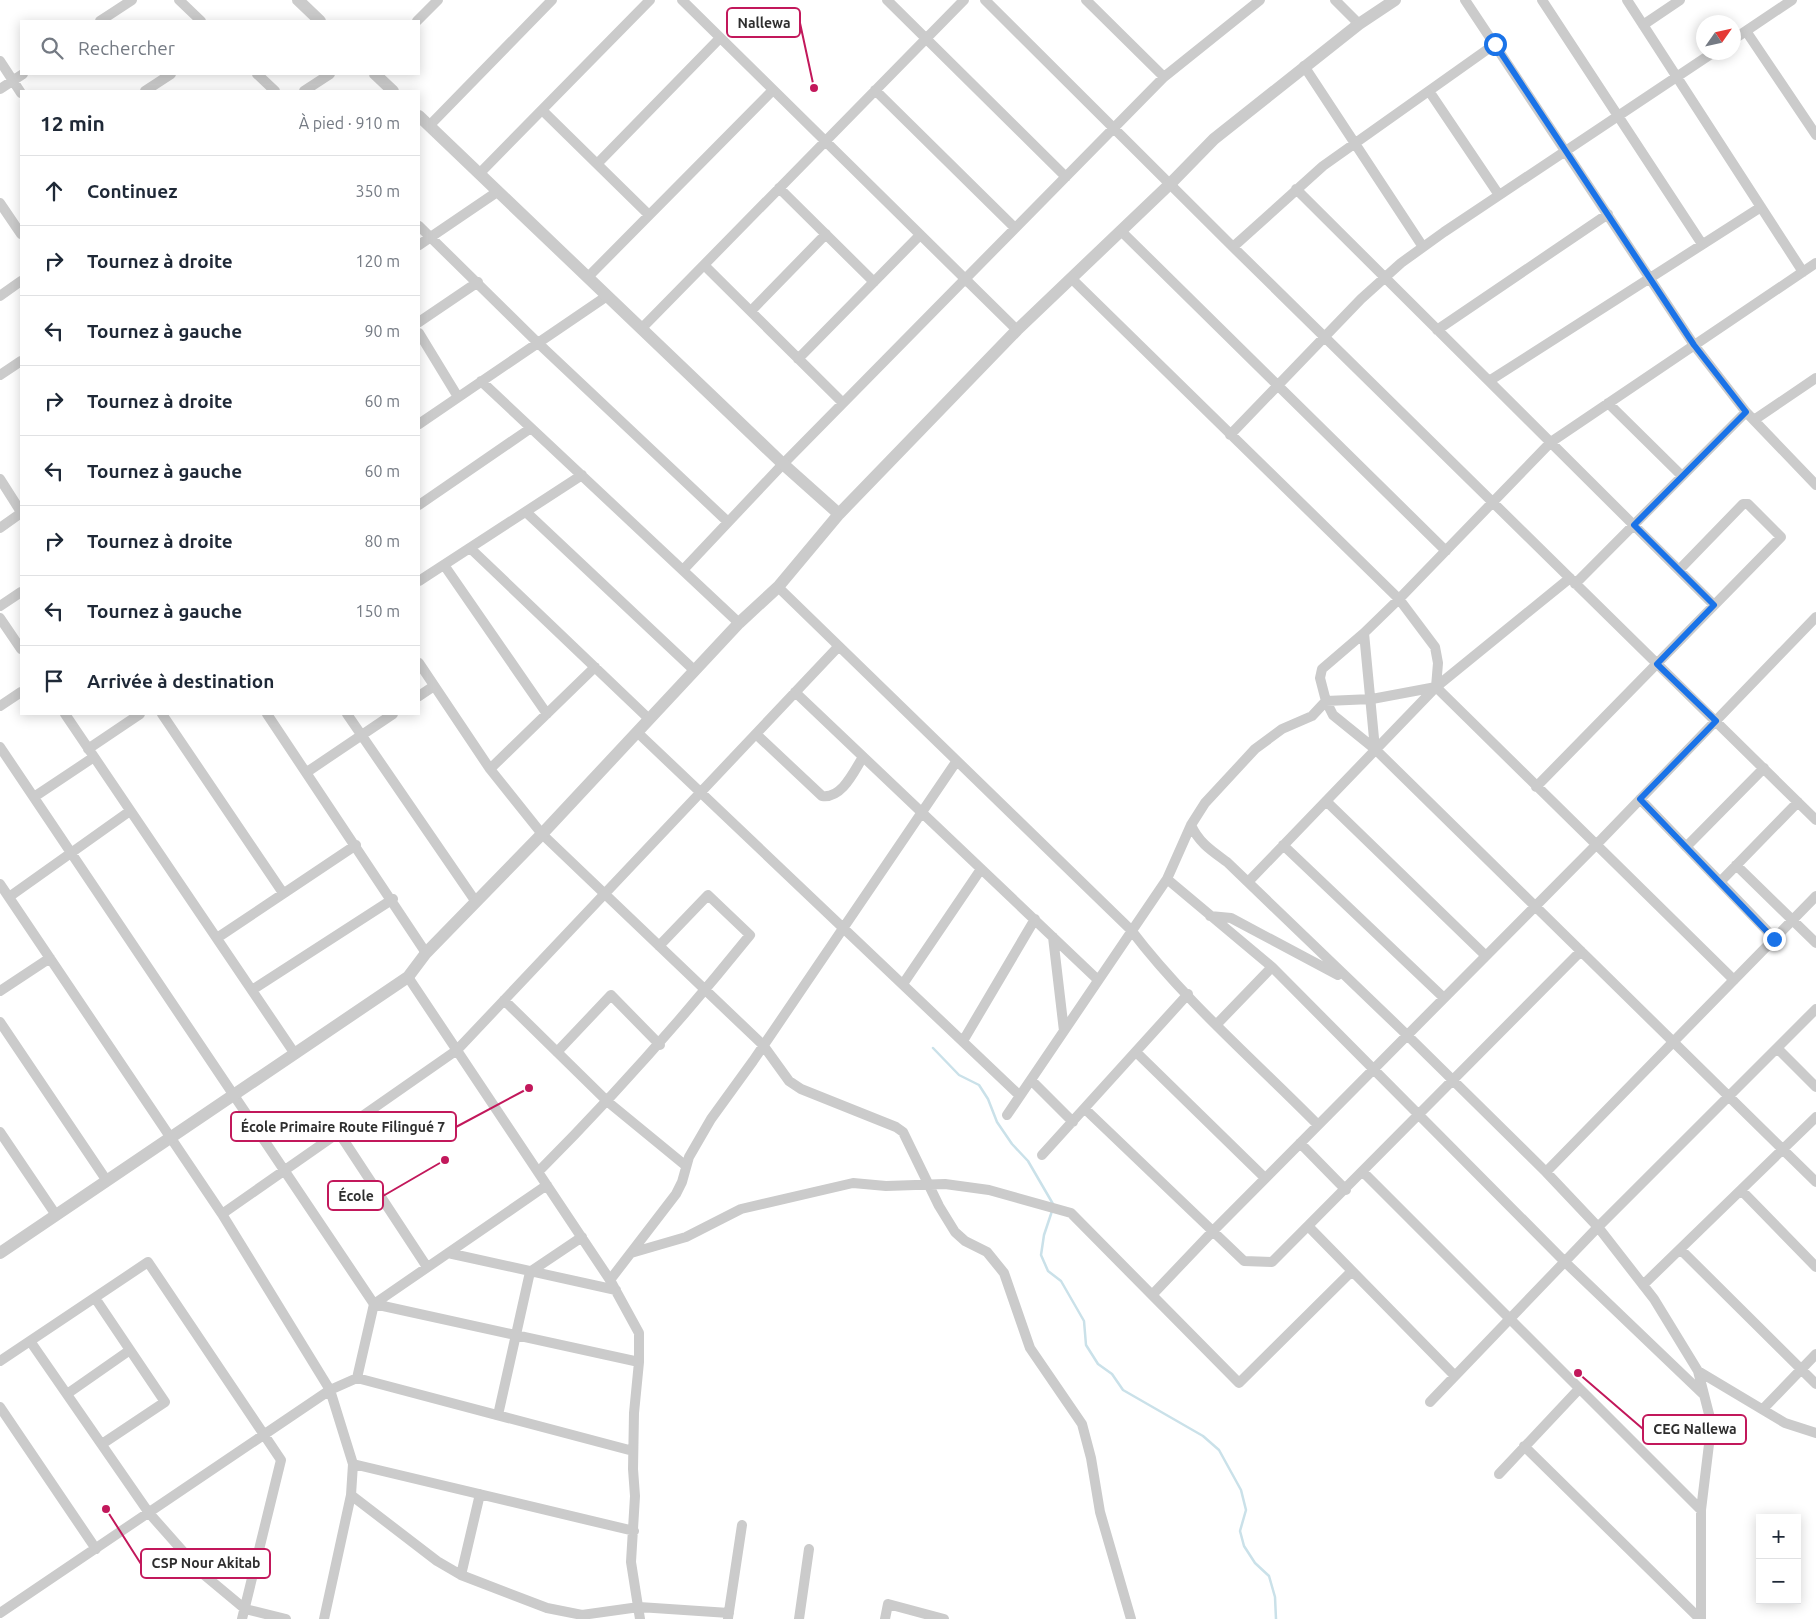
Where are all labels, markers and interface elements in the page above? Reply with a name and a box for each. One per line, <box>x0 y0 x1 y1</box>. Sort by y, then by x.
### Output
callout: Nallewa <box>727 8 800 37</box>
text: Nallewa <box>737 15 791 31</box>
north arrow <box>1696 15 1741 60</box>
search box <box>20 20 420 75</box>
route start <box>1484 33 1507 56</box>
icon: search <box>38 34 66 62</box>
text: Rechercher <box>78 37 175 59</box>
text: 12 min <box>40 111 105 135</box>
text: À pied · 910 m <box>299 114 400 132</box>
icon: ahead <box>40 177 68 205</box>
text: Continuez <box>87 180 177 202</box>
text: 350 m <box>355 182 400 200</box>
icon: right <box>40 247 68 275</box>
text: Tournez à droite <box>87 250 233 272</box>
text: 120 m <box>355 252 400 270</box>
icon: left <box>40 317 68 345</box>
text: Tournez à gauche <box>87 320 242 342</box>
text: 90 m <box>364 322 400 340</box>
icon: right <box>40 387 68 415</box>
text: Tournez à droite <box>87 390 233 412</box>
text: 60 m <box>364 392 400 410</box>
icon: left <box>40 457 68 485</box>
text: Tournez à gauche <box>87 460 242 482</box>
text: 60 m <box>364 462 400 480</box>
icon: right <box>40 527 68 555</box>
text: Tournez à droite <box>87 530 233 552</box>
text: 80 m <box>364 532 400 550</box>
icon: left <box>40 597 68 625</box>
text: Tournez à gauche <box>87 600 242 622</box>
text: 150 m <box>355 602 400 620</box>
icon: arrive <box>40 667 68 695</box>
text: Arrivée à destination <box>87 670 274 692</box>
route end <box>1763 928 1786 951</box>
callout: École Primaire Route Filingué 7 <box>231 1112 456 1141</box>
text: École Primaire Route Filingué 7 <box>241 1118 445 1135</box>
callout: École <box>328 1181 383 1210</box>
text: École <box>338 1187 374 1204</box>
callout: CEG Nallewa <box>1643 1415 1746 1444</box>
text: CEG Nallewa <box>1653 1421 1737 1437</box>
map controls <box>1756 1514 1801 1604</box>
button: + <box>1756 1514 1801 1559</box>
callout: CSP Nour Akitab <box>141 1549 270 1578</box>
text: CSP Nour Akitab <box>152 1555 260 1571</box>
button: − <box>1756 1559 1801 1604</box>

